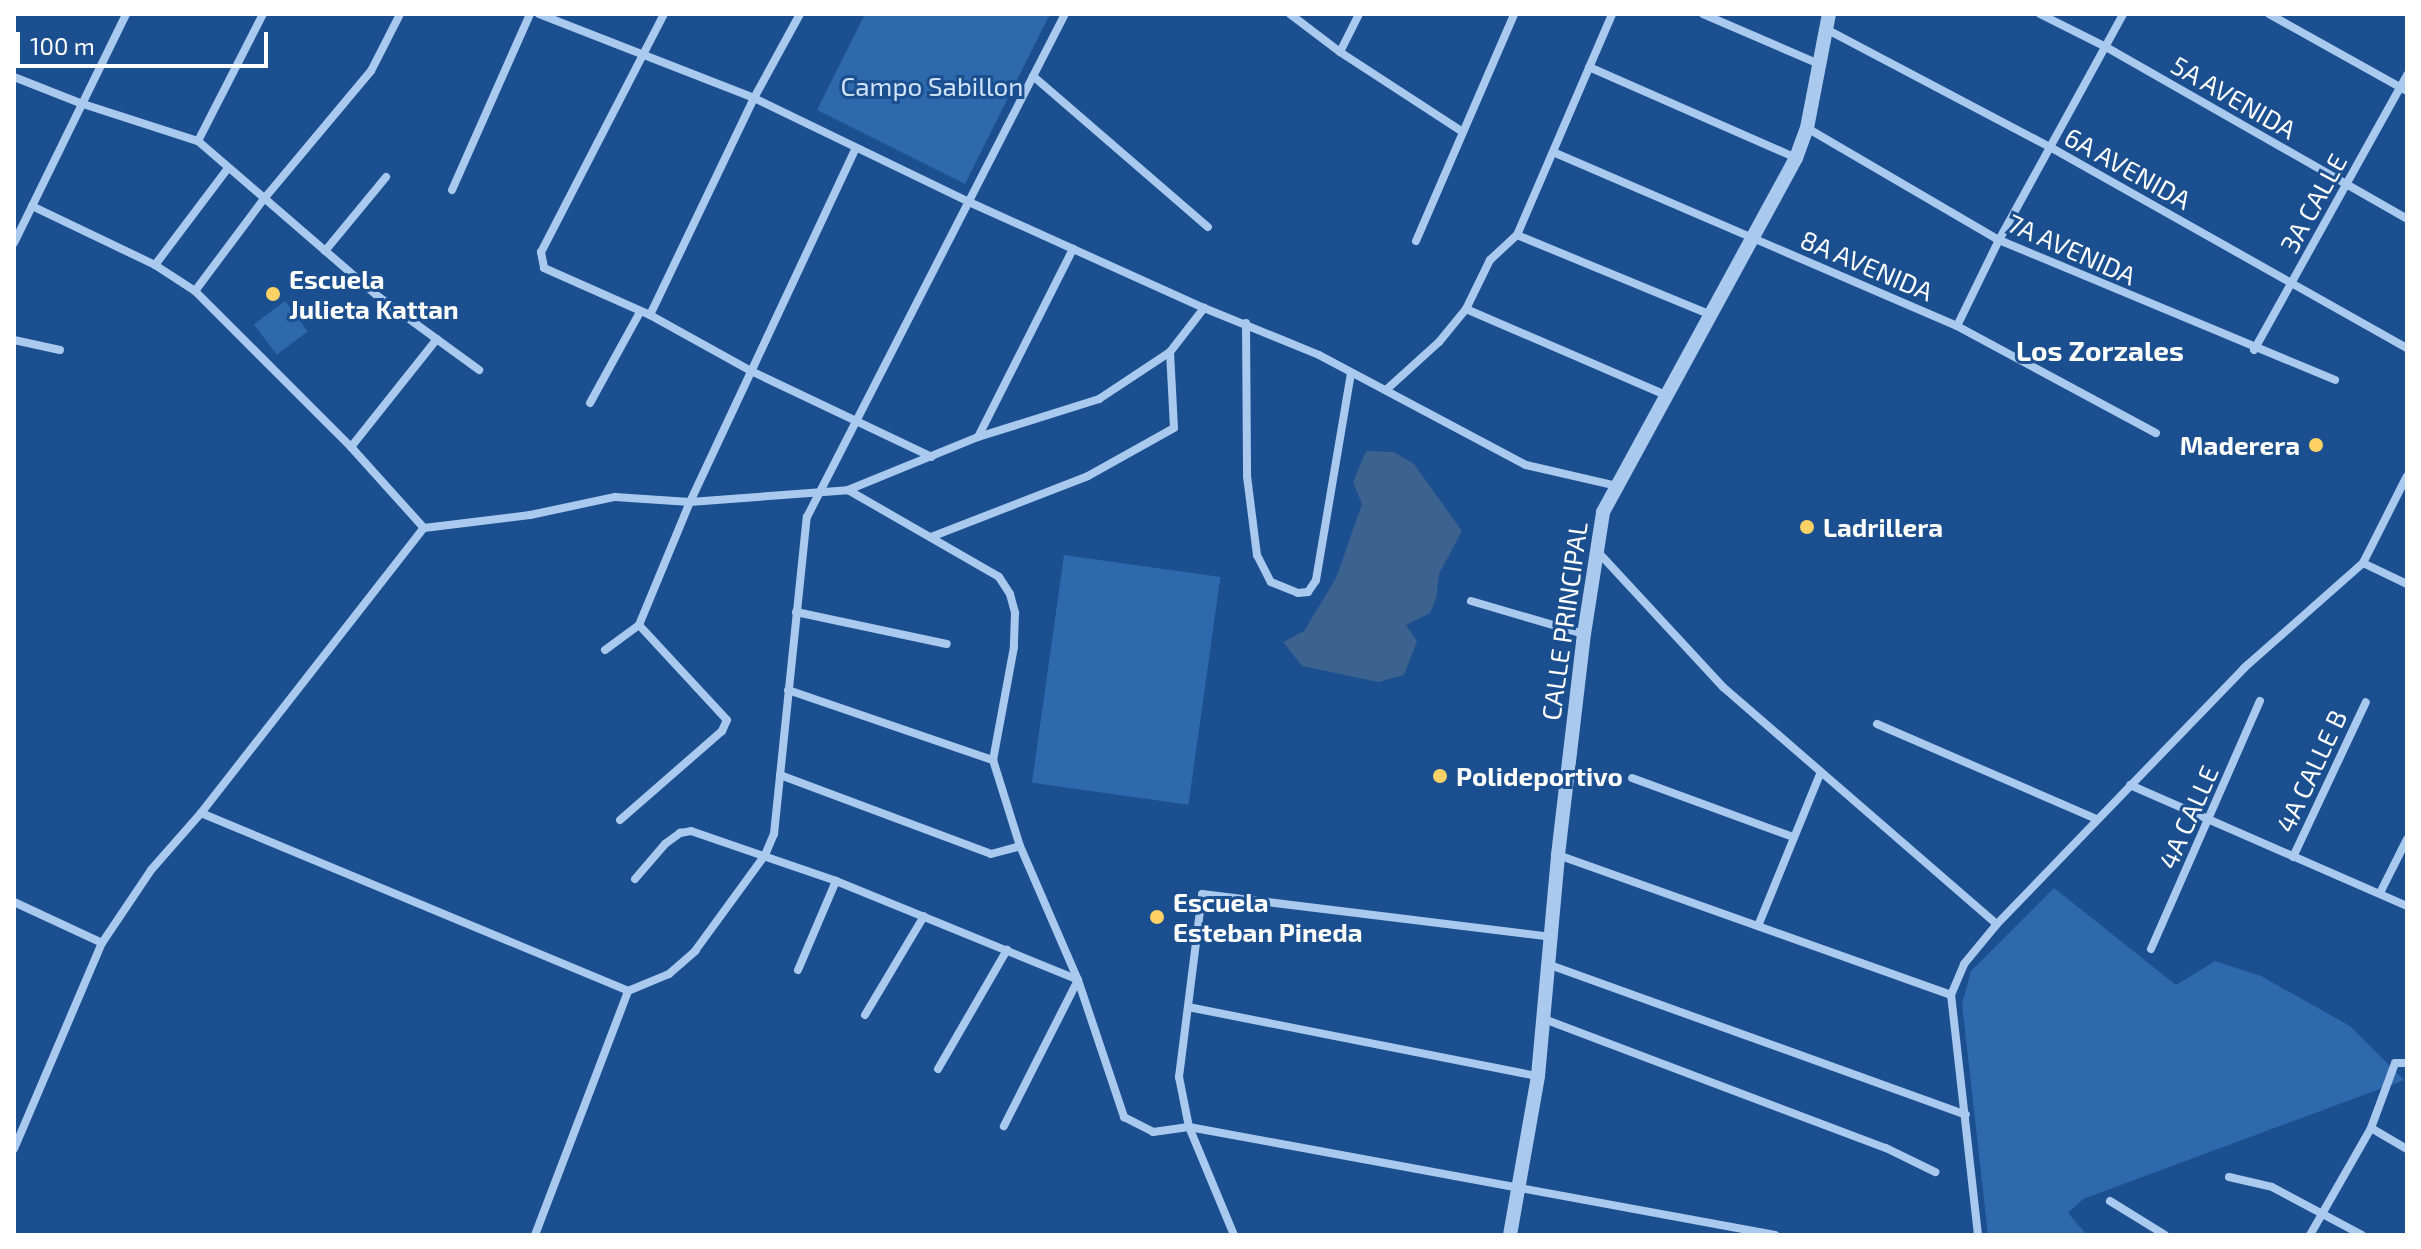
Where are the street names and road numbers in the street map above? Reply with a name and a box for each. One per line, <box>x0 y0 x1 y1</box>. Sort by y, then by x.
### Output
street label: 5A AVENIDA <box>2166 48 2302 146</box>
street label: 6A AVENIDA <box>2059 120 2197 216</box>
street label: 3A CALLE <box>2273 148 2353 258</box>
street label: 7A AVENIDA <box>2002 207 2142 291</box>
street label: 8A AVENIDA <box>1796 223 1938 307</box>
street label: CALLE PRINCIPAL <box>1535 520 1593 722</box>
street label: 4A CALLE B <box>2269 705 2353 837</box>
street label: 4A CALLE <box>2151 760 2225 874</box>

